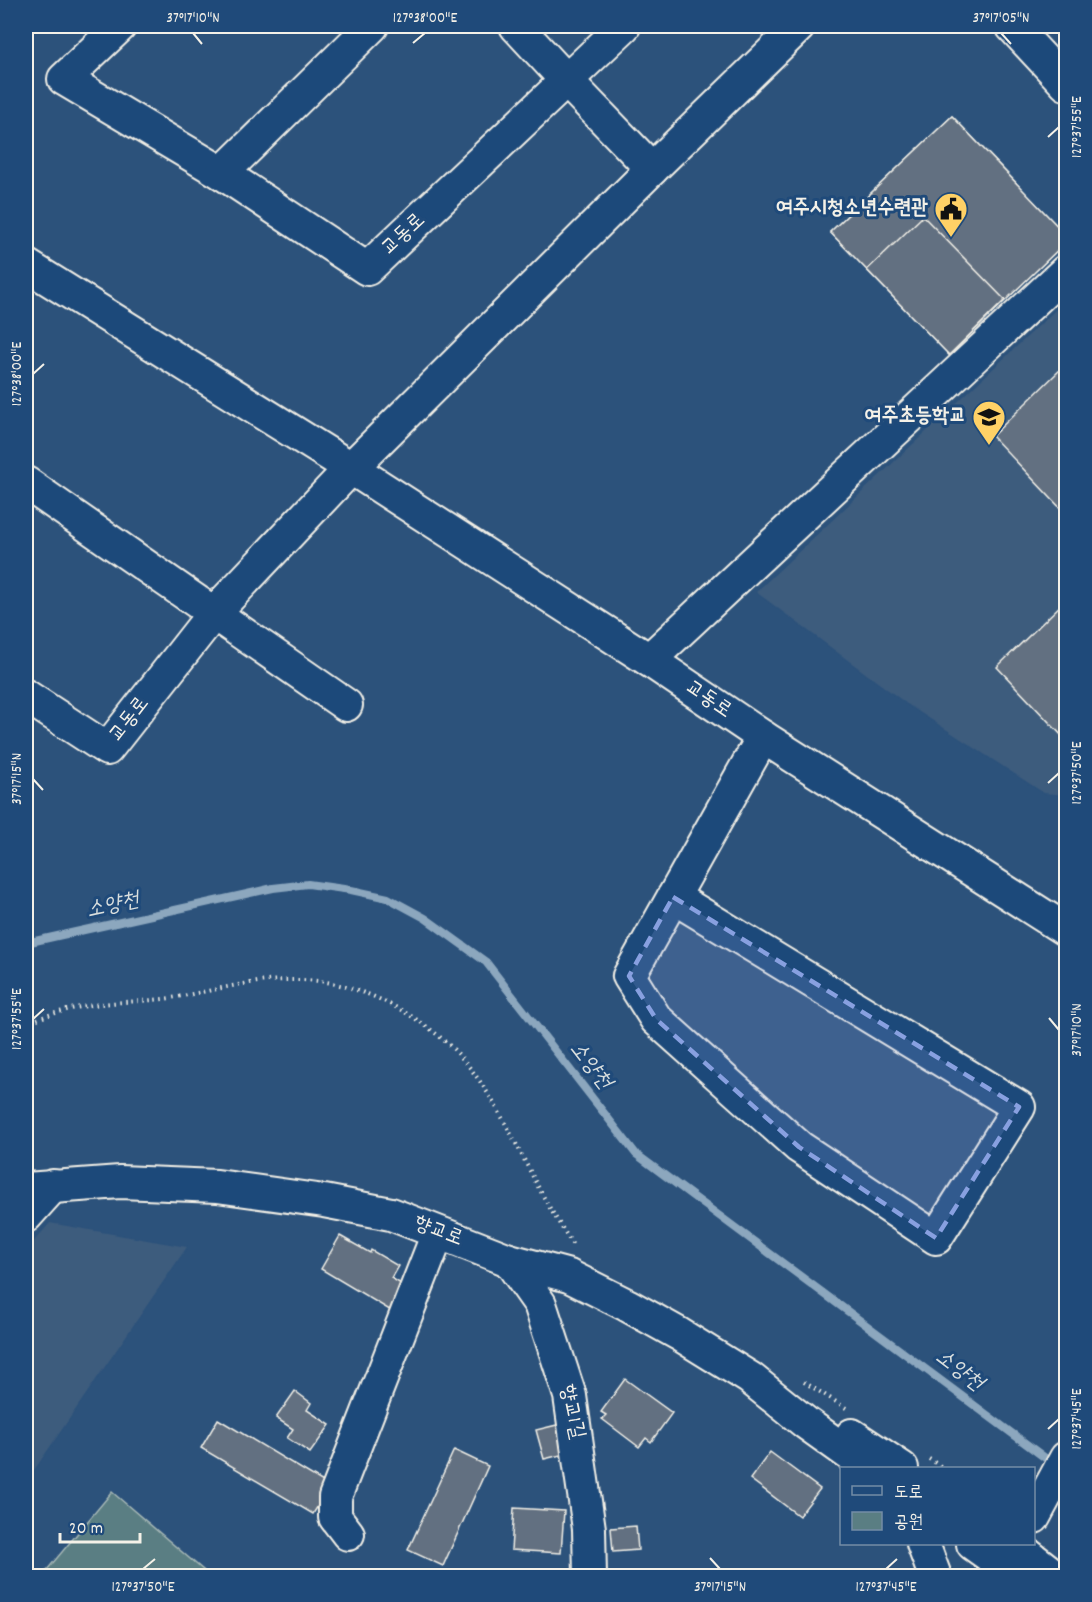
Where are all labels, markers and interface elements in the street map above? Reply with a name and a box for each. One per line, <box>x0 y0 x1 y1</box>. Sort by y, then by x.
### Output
text: 37°17'10"N <box>166 8 220 30</box>
text: 127°38'00"E <box>393 8 457 30</box>
text: 37°17'05"N <box>972 8 1030 30</box>
text: 127°37'55"E <box>1067 96 1089 158</box>
public building icon: 여주시청소년수련관 <box>933 191 969 238</box>
place label: 여주시청소년수련관 <box>776 194 928 224</box>
street label: 교동로 <box>375 207 433 263</box>
text: 127°38'00"E <box>7 342 29 406</box>
school or university icon: 여주초등학교 <box>971 399 1007 446</box>
place label: 여주초등학교 <box>865 402 966 432</box>
street label: 교동로 <box>679 673 737 727</box>
street label: 교동로 <box>103 691 157 749</box>
text: 127°37'50"E <box>1067 741 1089 805</box>
text: 37°17'15"N <box>7 753 29 805</box>
water label: 소양천 <box>84 885 144 927</box>
text: 127°37'55"E <box>7 988 29 1050</box>
text: 37°17'10"N <box>1067 1003 1089 1057</box>
water label: 소양천 <box>561 1036 620 1098</box>
street label: 향교로 <box>409 1209 467 1255</box>
water label: 소양천 <box>928 1343 991 1401</box>
street label: 향교1길 <box>551 1382 591 1442</box>
text: 127°37'45"E <box>1067 1388 1089 1450</box>
legend <box>840 1467 1035 1545</box>
text: 도로 <box>894 1481 923 1506</box>
scale bar <box>60 1506 140 1544</box>
text: 공원 <box>894 1511 923 1536</box>
text: 20 m <box>69 1517 103 1542</box>
text: 127°37'50"E <box>111 1577 175 1599</box>
text: 37°17'15"N <box>694 1577 746 1599</box>
text: 127°37'45"E <box>855 1577 917 1599</box>

